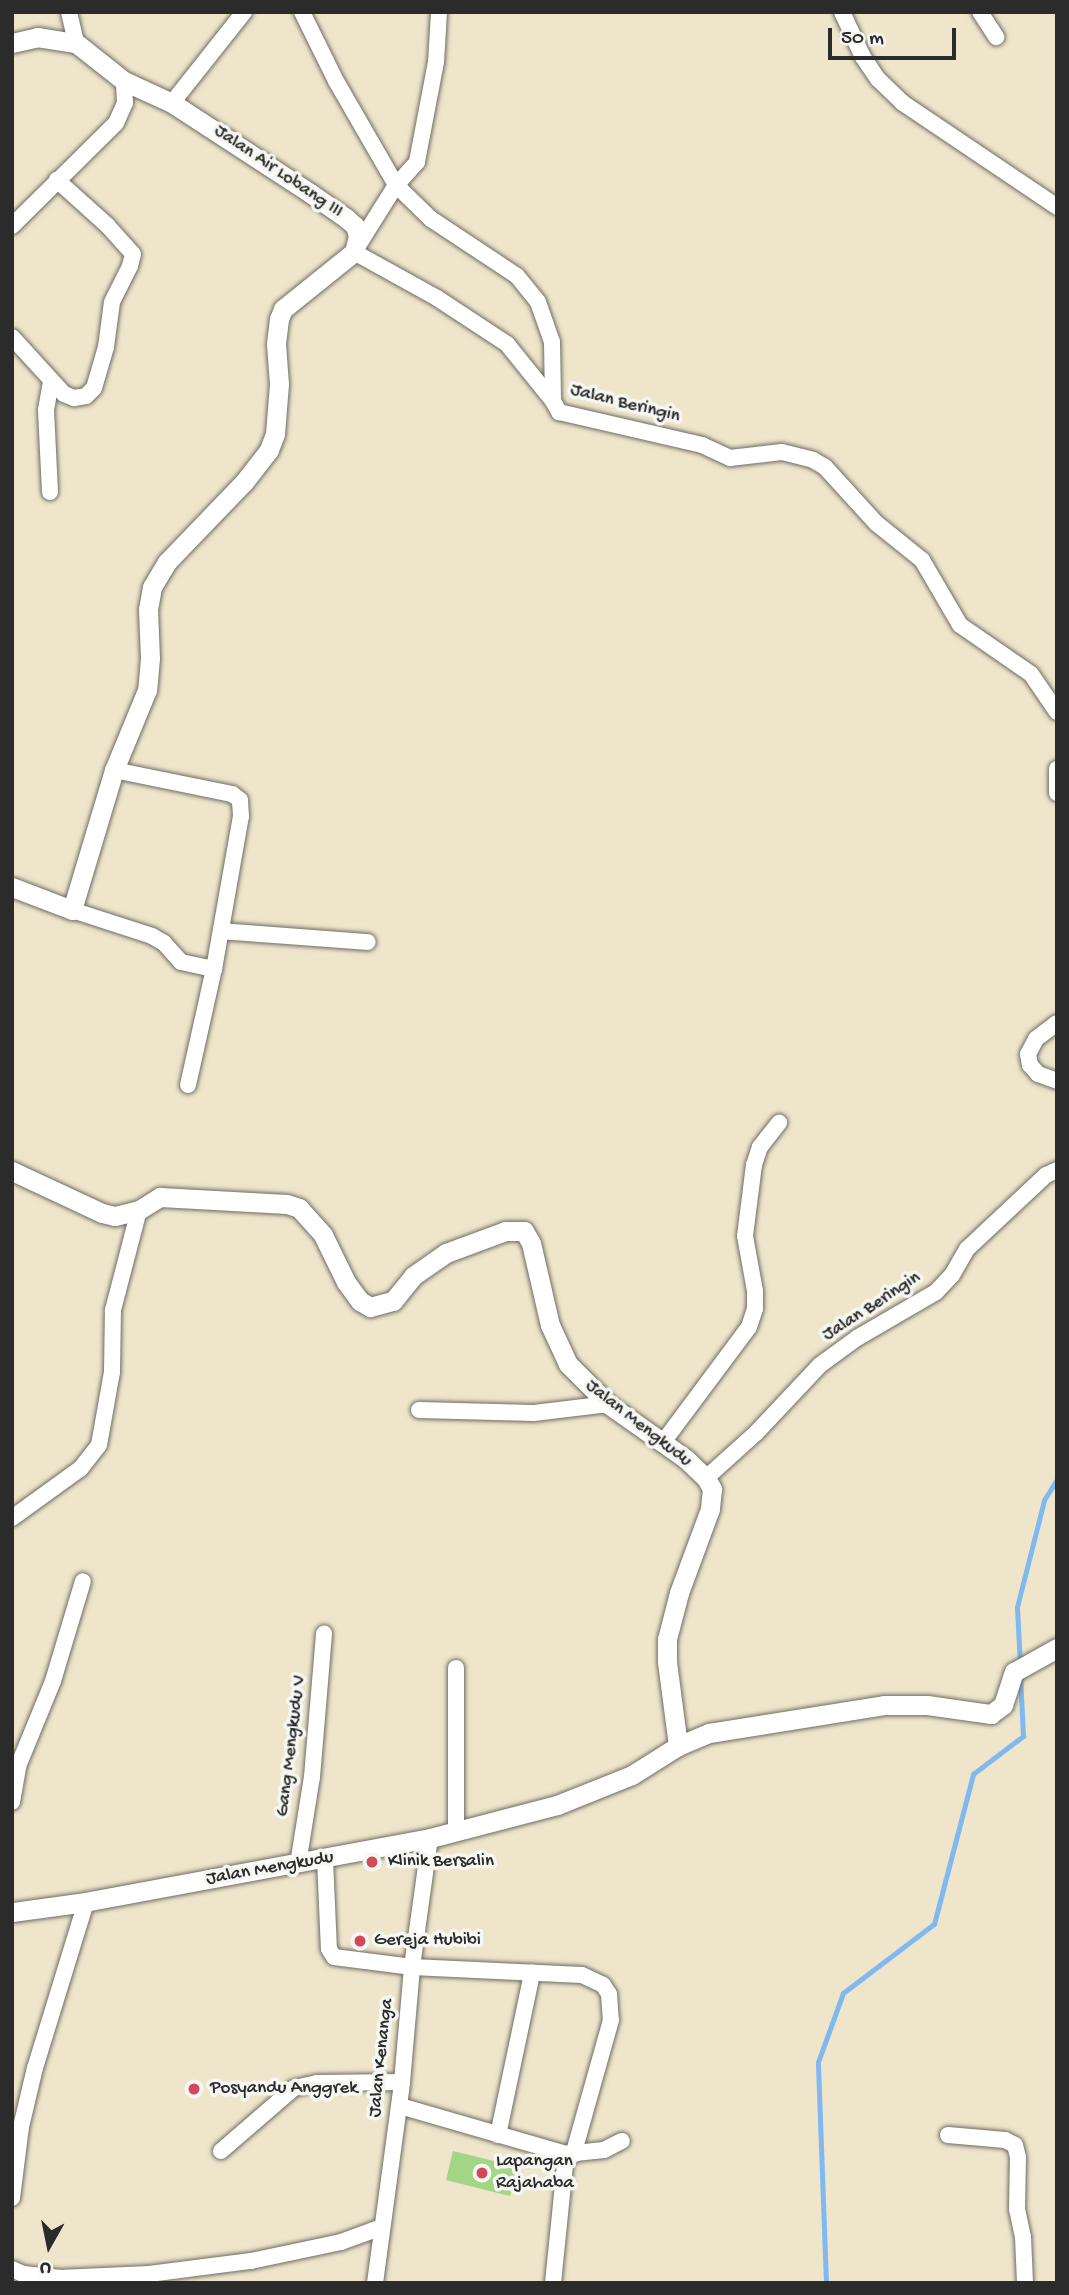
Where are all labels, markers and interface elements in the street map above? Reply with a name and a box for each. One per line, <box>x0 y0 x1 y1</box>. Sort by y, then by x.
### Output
scale bar <box>831 14 959 58</box>
text: 50 m <box>841 27 884 52</box>
street label: Jalan Air Lobang III <box>209 120 347 224</box>
street label: Jalan Beringin <box>568 379 682 429</box>
street label: Jalan Beringin <box>819 1267 925 1347</box>
street label: Jalan Mengkudu <box>580 1375 696 1473</box>
street label: Gang Mengkudu V <box>272 1674 312 1818</box>
street label: Jalan Mengkudu <box>204 1847 336 1891</box>
place label: Klinik Bersalin <box>388 1851 494 1873</box>
marker: Klinik Bersalin <box>362 1852 382 1872</box>
place label: Gereja Hubibi <box>374 1930 481 1952</box>
marker: Gereja Hubibi <box>352 1933 368 1949</box>
street label: Jalan Kenanga <box>364 1998 400 2118</box>
place label: Posyandu Anggrek <box>210 2078 358 2100</box>
marker: Posyandu Anggrek <box>184 2079 204 2099</box>
place label: Lapangan Rajahaba <box>496 2151 574 2195</box>
marker: Lapangan Rajahaba <box>474 2165 490 2181</box>
north arrow <box>14 2211 84 2281</box>
text: U <box>38 2255 53 2279</box>

